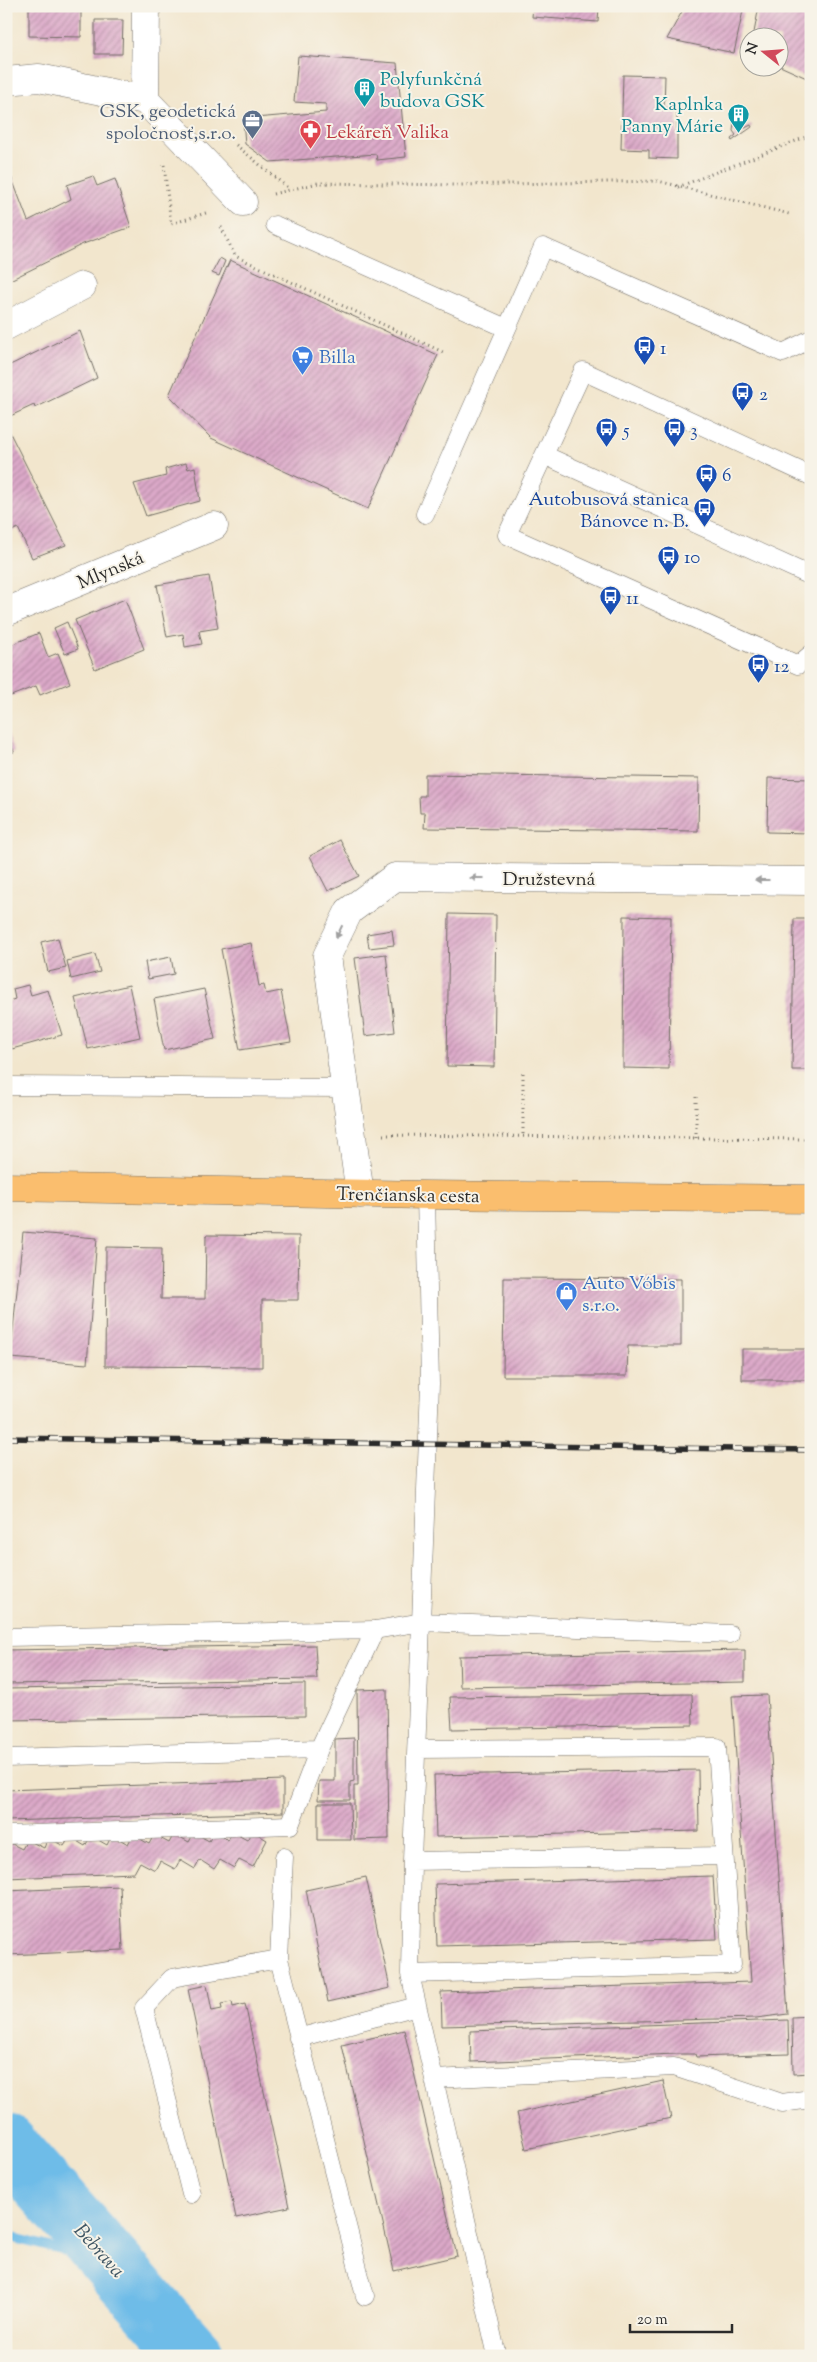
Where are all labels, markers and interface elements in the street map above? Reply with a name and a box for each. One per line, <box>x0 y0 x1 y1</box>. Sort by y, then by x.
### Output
north arrow <box>740 28 790 78</box>
text: N <box>742 41 765 57</box>
place label: Polyfunkčná budova GSK <box>380 67 485 116</box>
building icon: Polyfunkčná budova GSK <box>352 77 376 108</box>
place label: Kaplnka Panny Márie <box>621 92 723 141</box>
place label: GSK, geodetická spoločnosť,s.r.o. <box>99 99 236 148</box>
building icon: Kaplnka Panny Márie <box>727 102 751 133</box>
office icon: GSK, geodetická spoločnosť,s.r.o. <box>240 109 264 140</box>
pharmacy icon: Lekáreň Valika <box>298 119 322 150</box>
place label: Lekáreň Valika <box>326 120 449 147</box>
bus stop icon: 1 <box>632 335 656 366</box>
place label: 1 <box>660 336 667 363</box>
supermarket icon: Billa <box>291 344 315 375</box>
place label: Billa <box>319 345 356 372</box>
bus stop icon: 2 <box>731 381 755 412</box>
place label: 2 <box>759 382 768 409</box>
bus stop icon: 5 <box>595 417 619 448</box>
bus stop icon: 3 <box>662 417 686 448</box>
place label: 5 <box>622 418 630 445</box>
place label: 3 <box>690 418 698 445</box>
bus stop icon: 6 <box>694 462 718 493</box>
place label: 6 <box>722 463 731 490</box>
place label: Autobusová stanica Bánovce n. B. <box>529 487 689 536</box>
bus stop icon: Autobusová stanica Bánovce n. B. <box>693 497 717 528</box>
bus stop icon: 10 <box>656 544 680 575</box>
street label: Mlynská <box>74 545 149 597</box>
place label: 10 <box>684 545 700 572</box>
bus stop icon: 11 <box>598 585 622 616</box>
place label: 11 <box>626 586 639 613</box>
bus stop icon: 12 <box>746 653 770 684</box>
place label: 12 <box>774 654 789 681</box>
street label: Družstevná <box>503 867 596 894</box>
one-way arrow <box>469 874 485 882</box>
one-way arrow <box>754 876 770 884</box>
one-way arrow <box>335 925 343 940</box>
street label: Trenčianska cesta <box>336 1182 480 1211</box>
place label: Auto Vóbis s.r.o. <box>582 1271 676 1320</box>
shop icon: Auto Vóbis s.r.o. <box>554 1281 578 1312</box>
water label: Bebrava <box>66 2218 131 2285</box>
scale bar <box>630 2302 732 2334</box>
text: 20 m <box>637 2310 668 2331</box>

